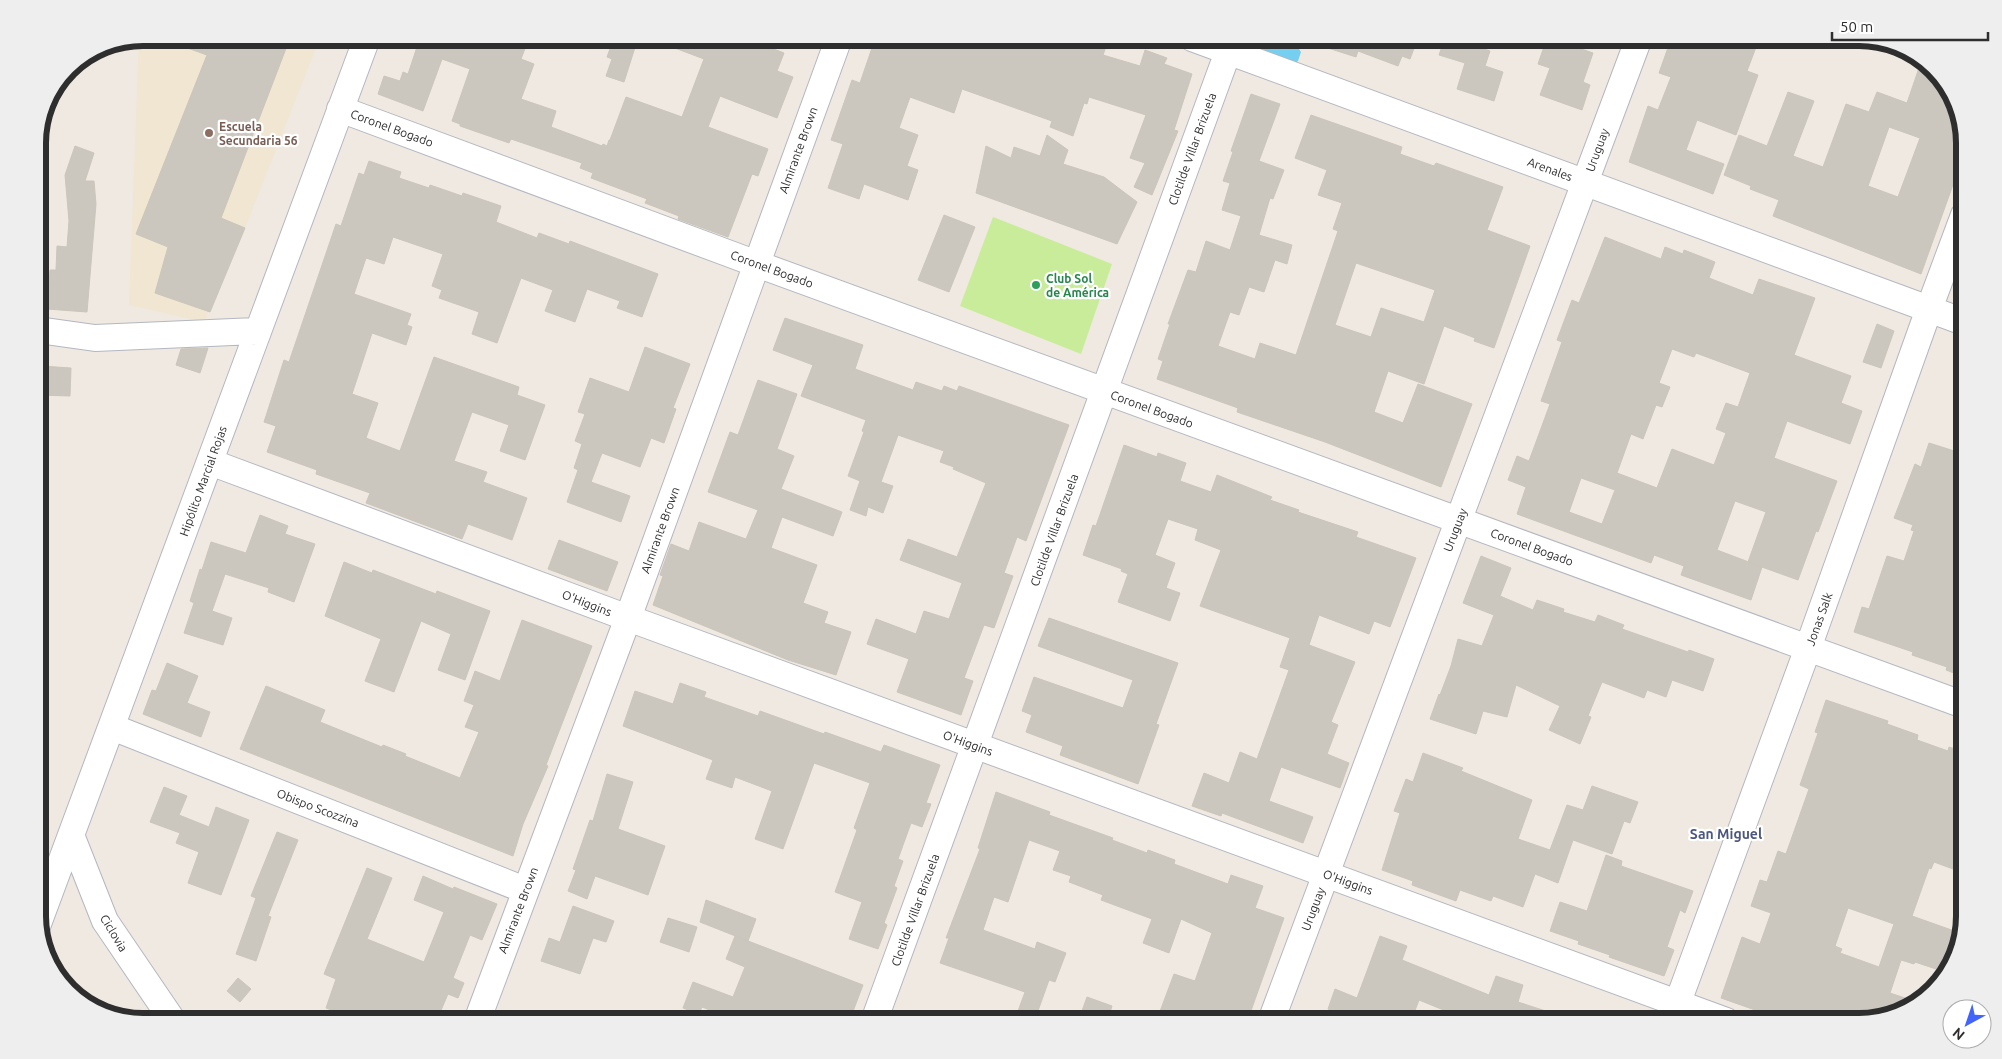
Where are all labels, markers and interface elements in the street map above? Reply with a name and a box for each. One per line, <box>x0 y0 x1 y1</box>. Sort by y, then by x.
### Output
scale bar <box>1832 10 1988 42</box>
text: 50 m <box>1840 18 1873 35</box>
street label: Clotilde Villar Brizuela <box>1166 91 1218 207</box>
street label: Almirante Brown <box>776 105 820 195</box>
street label: Coronel Bogado <box>349 107 435 149</box>
place label: Escuela Secundaria 56 <box>219 120 298 147</box>
street label: Uruguay <box>1583 126 1611 174</box>
marker: Escuela Secundaria 56 <box>203 127 215 139</box>
street label: Arenales <box>1526 155 1574 183</box>
street label: Coronel Bogado <box>729 248 815 290</box>
place label: Club Sol de América <box>1046 272 1109 299</box>
marker: Club Sol de América <box>1030 279 1042 291</box>
street label: Coronel Bogado <box>1109 388 1195 430</box>
street label: Hipólito Marcial Rojas <box>177 424 229 538</box>
street label: Clotilde Villar Brizuela <box>1028 472 1080 588</box>
street label: Almirante Brown <box>638 485 682 575</box>
street label: Uruguay <box>1441 506 1469 553</box>
street label: Coronel Bogado <box>1489 526 1575 568</box>
street label: O'Higgins <box>560 588 614 618</box>
street label: Jonas Salk <box>1803 591 1835 647</box>
street label: O'Higgins <box>941 728 995 758</box>
street label: Obispo Scozzina <box>275 786 361 830</box>
district label: San Miguel <box>1690 826 1762 842</box>
street label: Clotilde Villar Brizuela <box>889 852 941 968</box>
street label: Almirante Brown <box>496 865 540 955</box>
street label: O'Higgins <box>1321 867 1375 897</box>
street label: Uruguay <box>1299 885 1327 932</box>
street label: Ciclovia <box>98 912 130 954</box>
north arrow <box>1942 999 1992 1049</box>
text: N <box>1949 1024 1968 1043</box>

